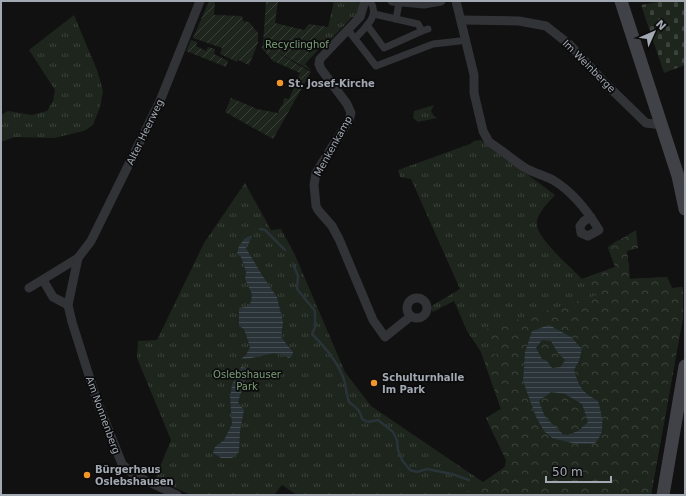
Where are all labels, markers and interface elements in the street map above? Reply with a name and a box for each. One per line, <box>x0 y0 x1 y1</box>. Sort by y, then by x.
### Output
north arrow <box>634 12 674 52</box>
text: N <box>653 17 669 33</box>
street label: Im Weinberge <box>561 38 617 94</box>
park label: Recyclinghof <box>265 39 329 50</box>
marker: St. Josef-Kirche <box>275 78 285 88</box>
place label: St. Josef-Kirche <box>288 78 375 89</box>
street label: Alter Heerweg <box>124 97 166 167</box>
street label: Menkenkamp <box>312 114 354 178</box>
park label: Oslebshauser Park <box>213 369 282 392</box>
place label: Schulturnhalle Im Park <box>382 372 464 395</box>
street label: Am Nonnenberg <box>84 375 122 455</box>
marker: Schulturnhalle Im Park <box>369 378 379 388</box>
scale bar <box>546 458 611 484</box>
place label: Bürgerhaus Oslebshausen <box>95 464 174 487</box>
text: 50 m <box>552 465 583 479</box>
marker: Bürgerhaus Oslebshausen <box>82 470 92 480</box>

